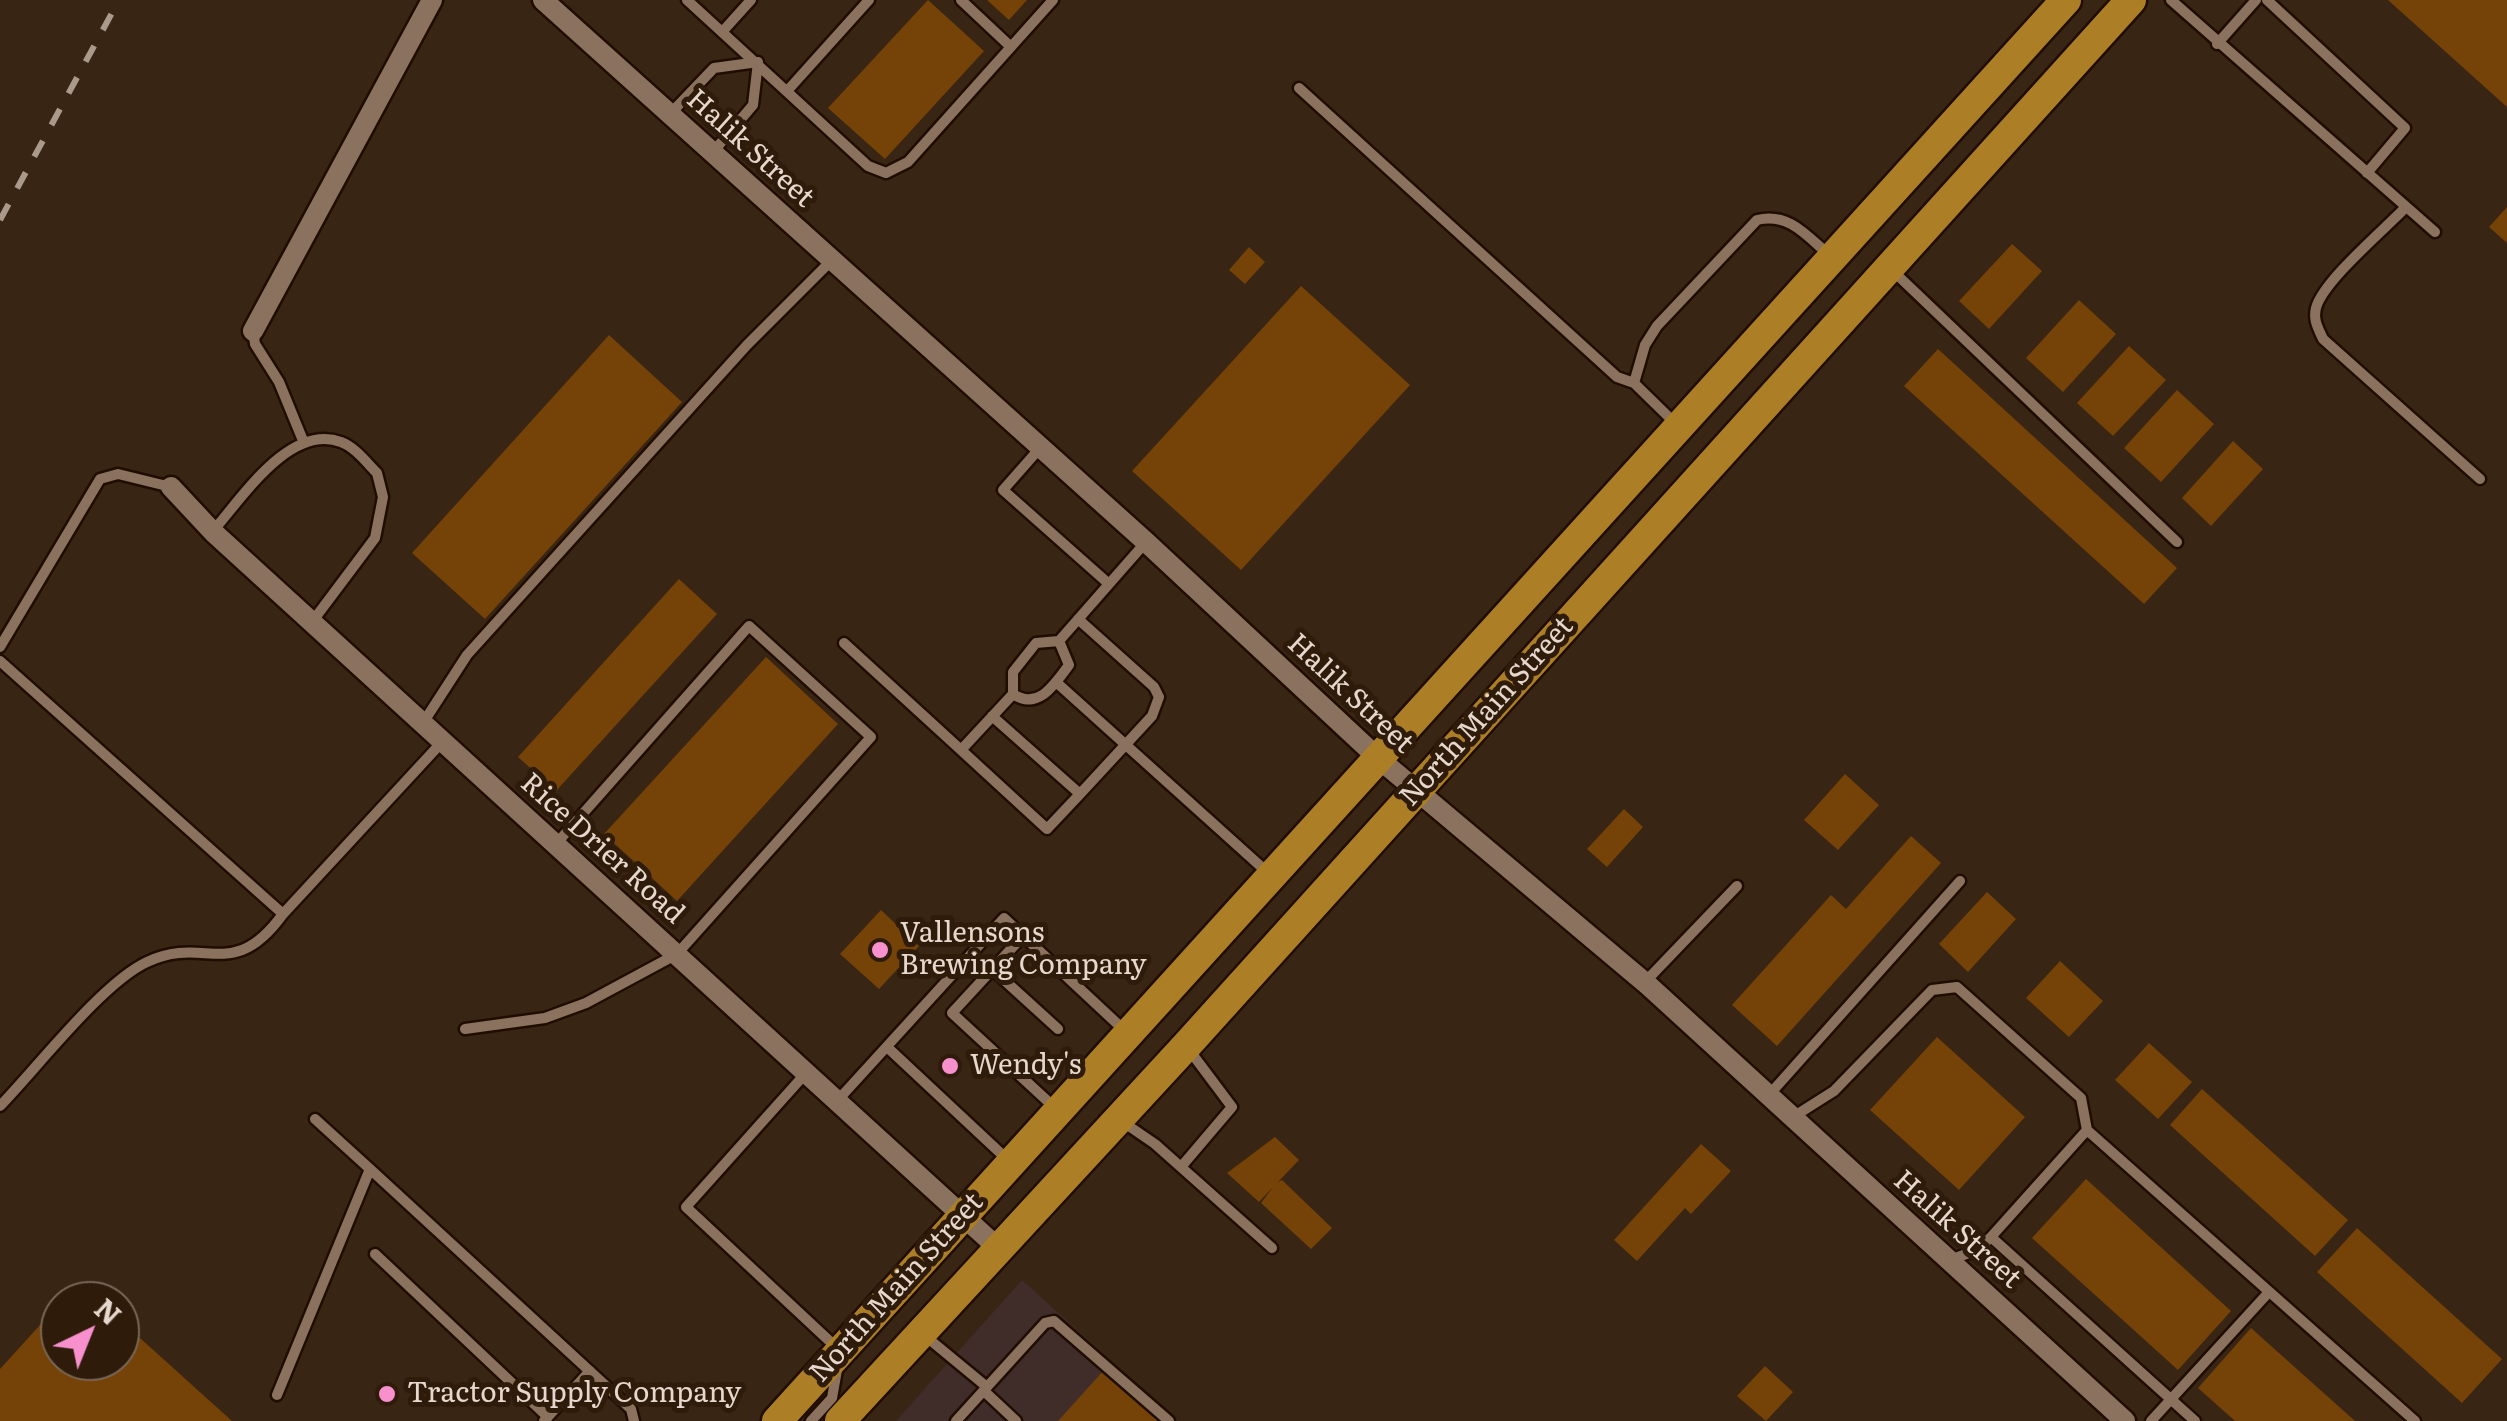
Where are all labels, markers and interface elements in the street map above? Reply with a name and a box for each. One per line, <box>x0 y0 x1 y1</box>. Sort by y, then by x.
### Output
street label: Halik Street <box>679 83 821 215</box>
street label: North Main Street <box>1393 610 1581 814</box>
street label: Halik Street <box>1280 627 1420 761</box>
street label: Rice Drier Road <box>513 767 691 931</box>
place label: Vallensons Brewing Company <box>900 917 1147 983</box>
marker: Vallensons Brewing Company <box>869 939 891 961</box>
place label: Wendy's <box>970 1049 1081 1083</box>
marker: Wendy's <box>939 1055 961 1077</box>
street label: Halik Street <box>1886 1164 2028 1296</box>
street label: North Main Street <box>803 1186 991 1390</box>
north arrow <box>40 1281 140 1381</box>
text: N <box>86 1287 132 1334</box>
place label: Tractor Supply Company <box>407 1377 741 1411</box>
marker: Tractor Supply Company <box>376 1383 398 1405</box>

